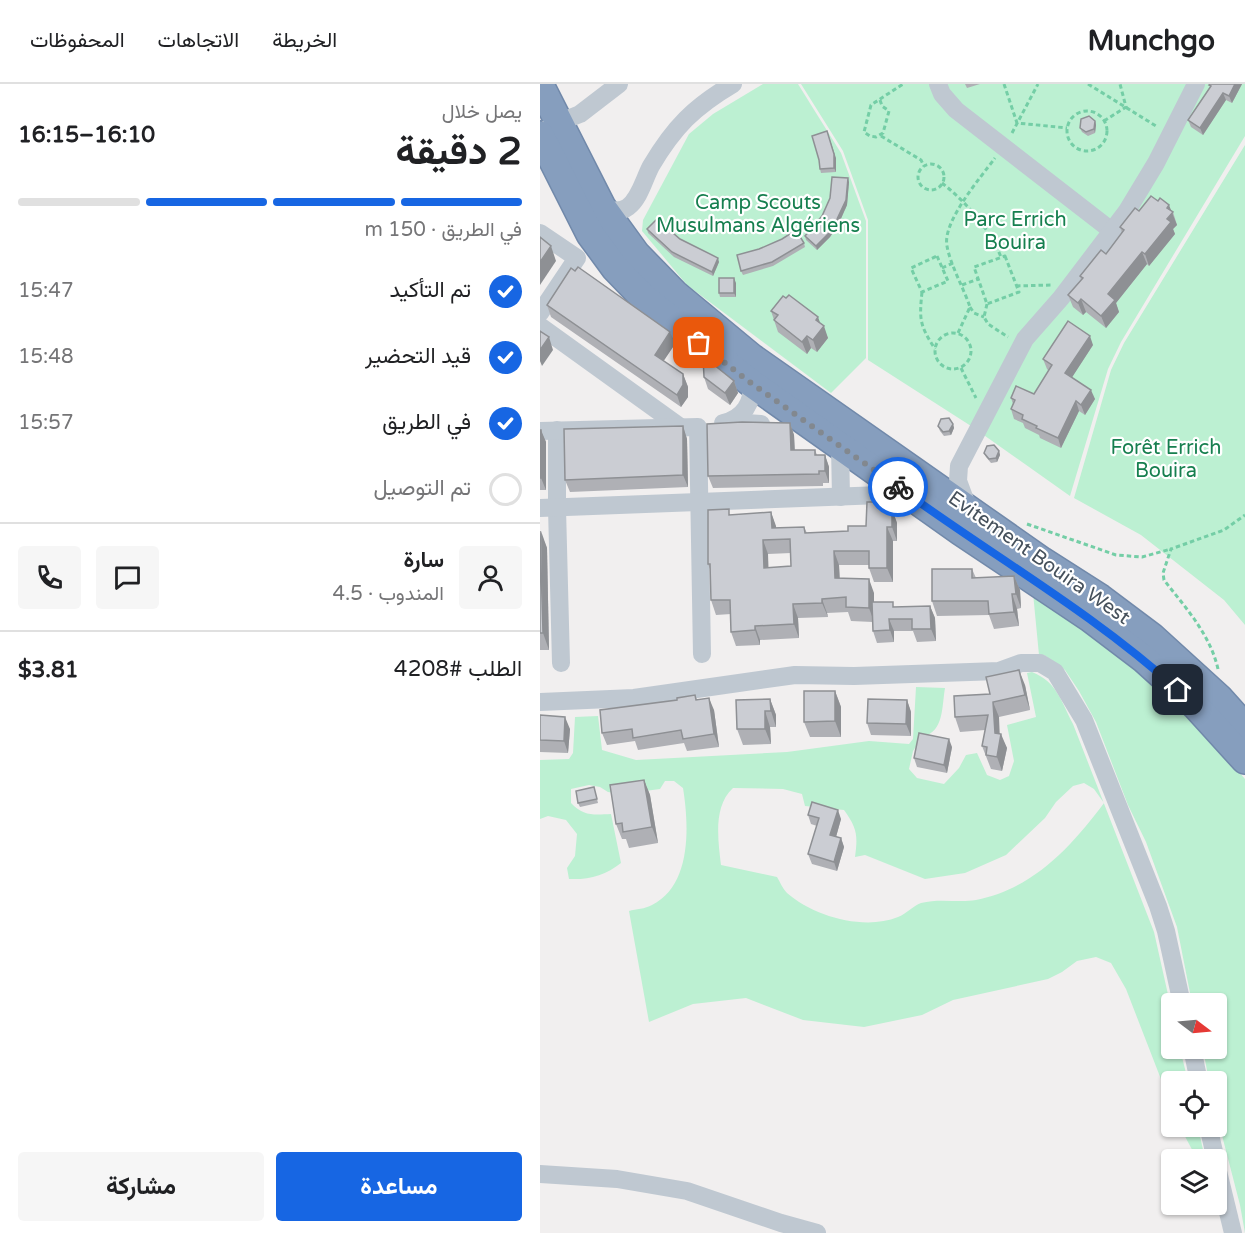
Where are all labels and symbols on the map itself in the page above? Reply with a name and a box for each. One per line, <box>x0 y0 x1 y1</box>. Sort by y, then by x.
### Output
park label: Camp Scouts Musulmans Algériens <box>656 191 860 238</box>
park label: Parc Errich Bouira <box>963 208 1067 255</box>
pin <box>673 317 724 368</box>
park label: Forêt Errich Bouira <box>1111 436 1221 483</box>
courier <box>868 457 928 517</box>
street label: Evitement Bouira West <box>944 486 1135 630</box>
pin <box>1152 664 1203 715</box>
north arrow <box>1161 993 1227 1059</box>

